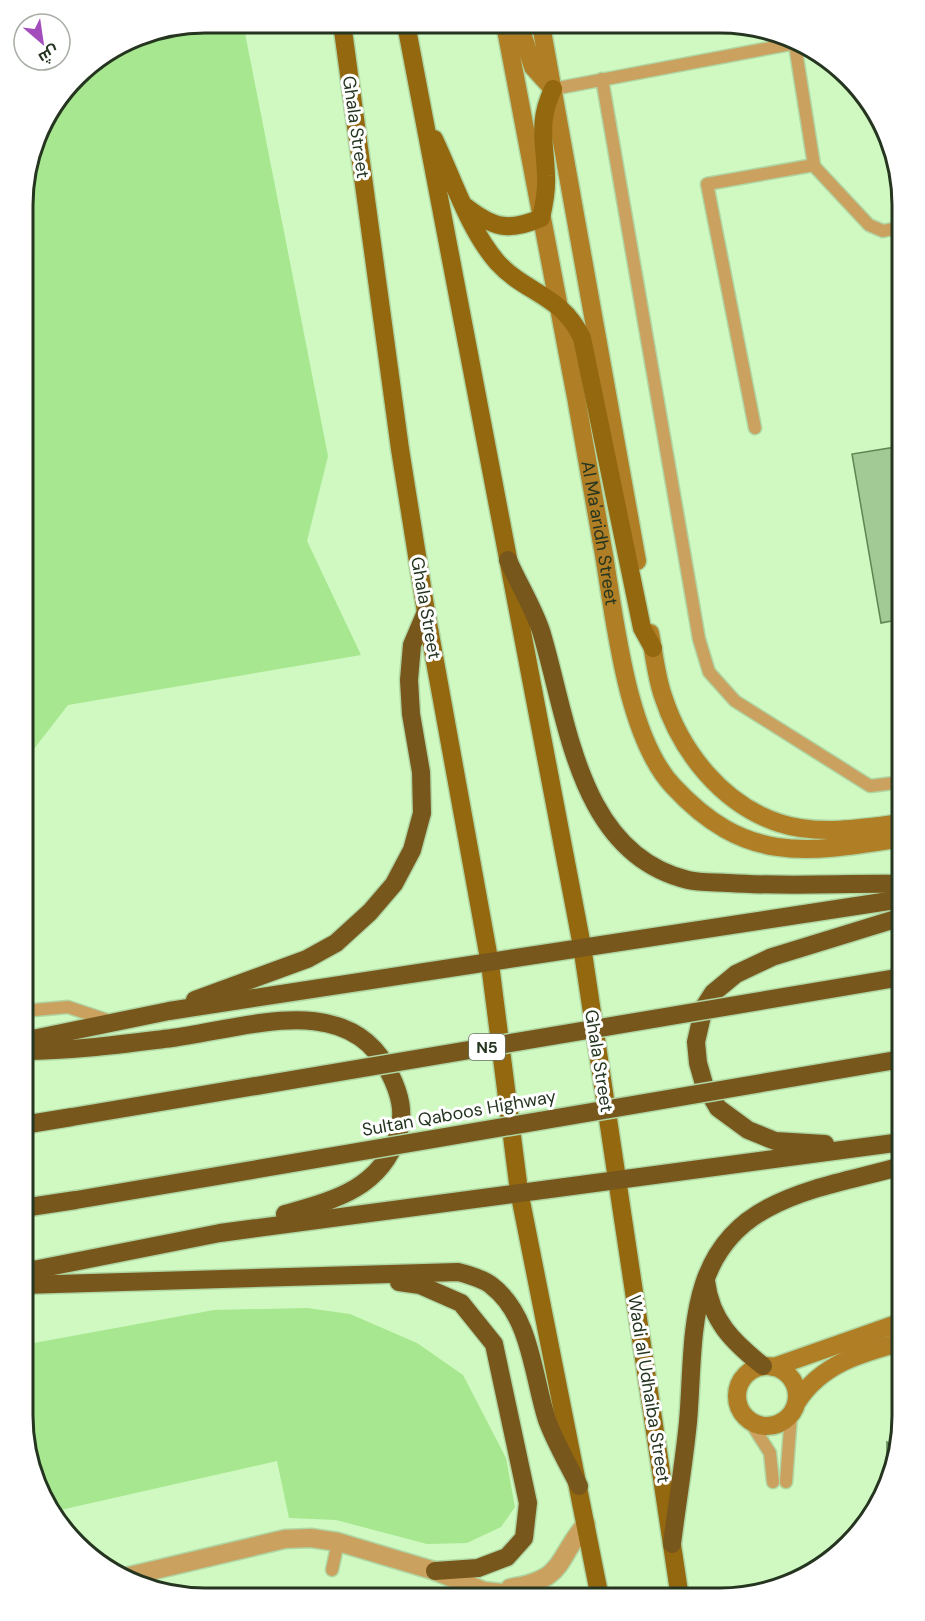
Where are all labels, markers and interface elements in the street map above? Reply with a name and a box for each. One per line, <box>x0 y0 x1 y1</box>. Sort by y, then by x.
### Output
north arrow <box>12 12 72 72</box>
text: ش <box>35 41 63 69</box>
street label: Ghala Street <box>337 74 375 180</box>
street label: Al Ma'aridh Street <box>575 459 624 607</box>
street label: Ghala Street <box>405 555 447 661</box>
street label: Ghala Street <box>579 1008 619 1114</box>
road number: N5 <box>469 1034 505 1060</box>
street label: Sultan Qaboos Highway <box>360 1084 558 1142</box>
street label: Wadi al Udhaiba Street <box>622 1293 676 1485</box>

